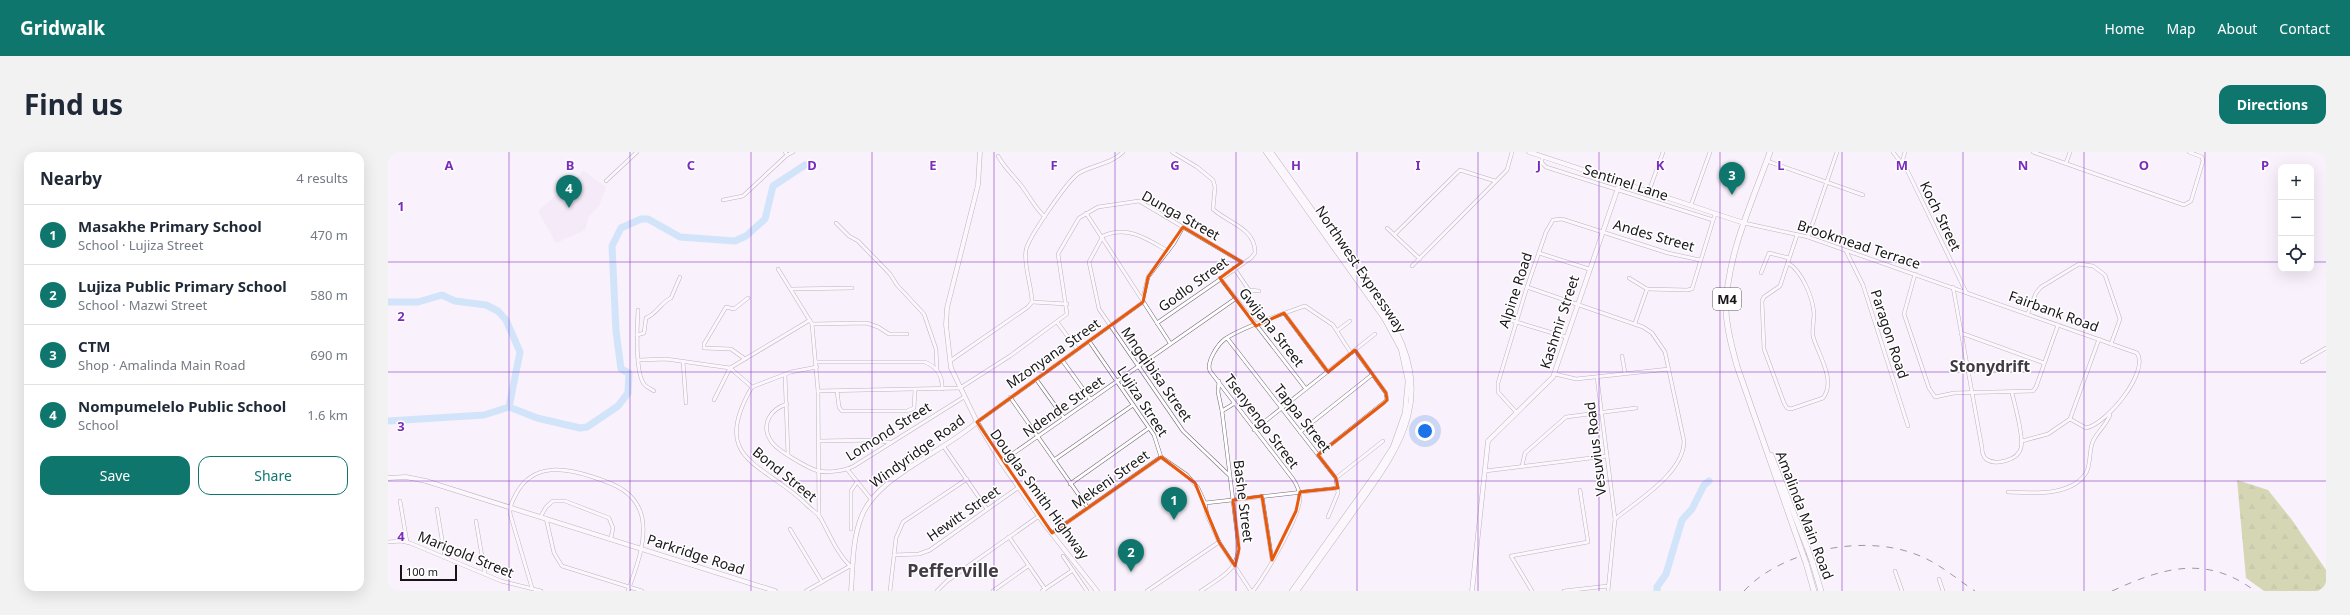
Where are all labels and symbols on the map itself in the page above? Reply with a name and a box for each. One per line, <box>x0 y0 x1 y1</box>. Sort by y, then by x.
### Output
text: A <box>445 156 454 174</box>
text: B <box>566 156 574 174</box>
text: C <box>687 156 695 174</box>
text: D <box>807 156 817 174</box>
text: E <box>929 156 937 174</box>
text: F <box>1050 156 1058 174</box>
text: G <box>1170 156 1180 174</box>
text: H <box>1291 156 1301 174</box>
text: I <box>1415 156 1421 174</box>
text: J <box>1536 156 1541 174</box>
text: K <box>1656 156 1665 174</box>
text: L <box>1777 156 1785 174</box>
text: M <box>1896 156 1908 174</box>
text: N <box>2018 156 2028 174</box>
text: O <box>2139 156 2149 174</box>
text: P <box>2261 156 2269 174</box>
street label: Sentinel Lane <box>1581 159 1671 205</box>
pin: 3 <box>1719 162 1745 195</box>
pin: 4 <box>556 175 582 208</box>
street label: Koch Street <box>1916 178 1966 254</box>
street label: Dunga Street <box>1138 186 1224 244</box>
text: 1 <box>397 197 405 215</box>
street label: Northwest Expressway <box>1311 202 1411 337</box>
street label: Andes Street <box>1611 214 1697 256</box>
street label: Brookmead Terrace <box>1795 215 1923 273</box>
street label: Alpine Road <box>1494 250 1536 330</box>
street label: Godlo Street <box>1154 252 1232 316</box>
street label: Kashmir Street <box>1535 273 1583 371</box>
street label: Gwijana Street <box>1235 284 1309 370</box>
street label: Fairbank Road <box>2006 286 2102 336</box>
street label: Paragon Road <box>1867 287 1913 381</box>
road number: M4 <box>1713 288 1741 310</box>
text: 2 <box>397 307 405 325</box>
street label: Mzonyana Street <box>1002 313 1104 393</box>
street label: Mngqibisa Street <box>1117 323 1197 425</box>
district label: Stonydrift <box>1950 355 2030 377</box>
street label: Lujiza Street <box>1113 362 1173 440</box>
street label: Tsenyengo Street <box>1220 370 1304 472</box>
street label: Ndende Street <box>1019 371 1107 441</box>
street label: Tappa Street <box>1270 380 1336 456</box>
street label: Lomond Street <box>842 397 934 465</box>
street label: Vesuvius Road <box>1580 401 1610 497</box>
street label: Windyridge Road <box>866 410 968 492</box>
text: 3 <box>397 417 405 435</box>
your location <box>1415 421 1435 441</box>
street label: Douglas Smith Highway <box>986 425 1094 564</box>
street label: Bond Street <box>749 442 821 506</box>
street label: Mekeni Street <box>1067 445 1153 513</box>
street label: Amalinda Main Road <box>1772 448 1838 582</box>
street label: Bashe Street <box>1230 459 1258 543</box>
street label: Hewitt Street <box>923 481 1003 545</box>
pin: 1 <box>1161 487 1187 520</box>
street label: Marigold Street <box>415 526 517 582</box>
text: 4 <box>397 527 405 545</box>
street label: Parkridge Road <box>645 529 747 579</box>
pin: 2 <box>1118 539 1144 572</box>
district label: Pefferville <box>907 558 999 582</box>
scale bar <box>400 563 457 582</box>

